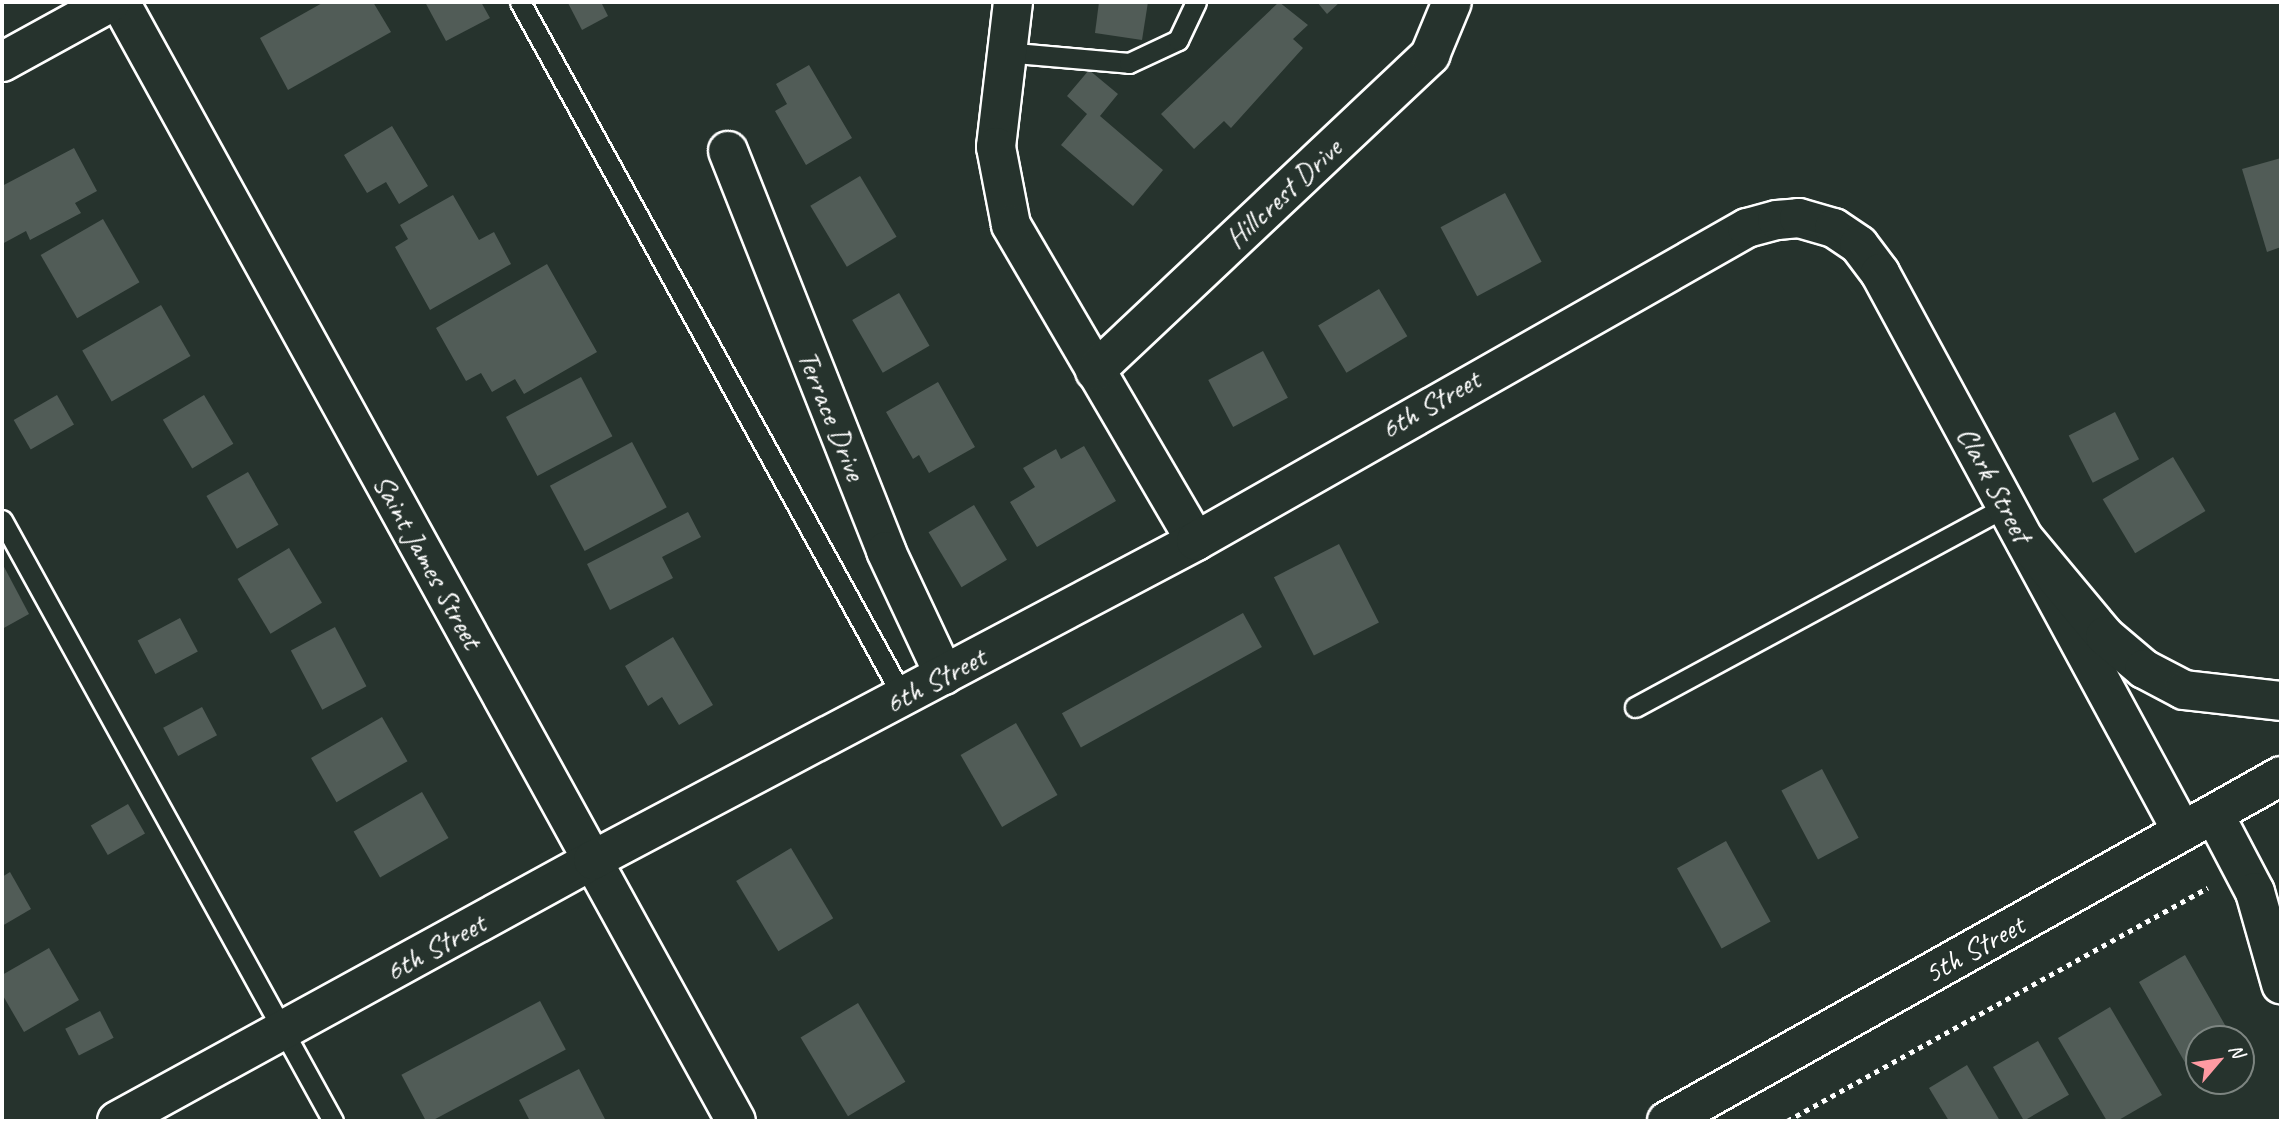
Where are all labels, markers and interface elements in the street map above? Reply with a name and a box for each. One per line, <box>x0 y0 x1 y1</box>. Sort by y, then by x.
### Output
street label: Hillcrest Drive <box>1217 130 1349 256</box>
street label: Terrace Drive <box>790 345 874 485</box>
street label: 6th Street <box>1374 361 1486 447</box>
street label: Clark Street <box>1949 420 2041 548</box>
street label: Saint James Street <box>365 467 491 655</box>
street label: 6th Street <box>878 638 992 722</box>
street label: 6th Street <box>378 905 492 989</box>
street label: 5th Street <box>1917 907 2031 991</box>
north arrow <box>2185 1025 2255 1095</box>
text: N <box>2223 1040 2250 1062</box>

